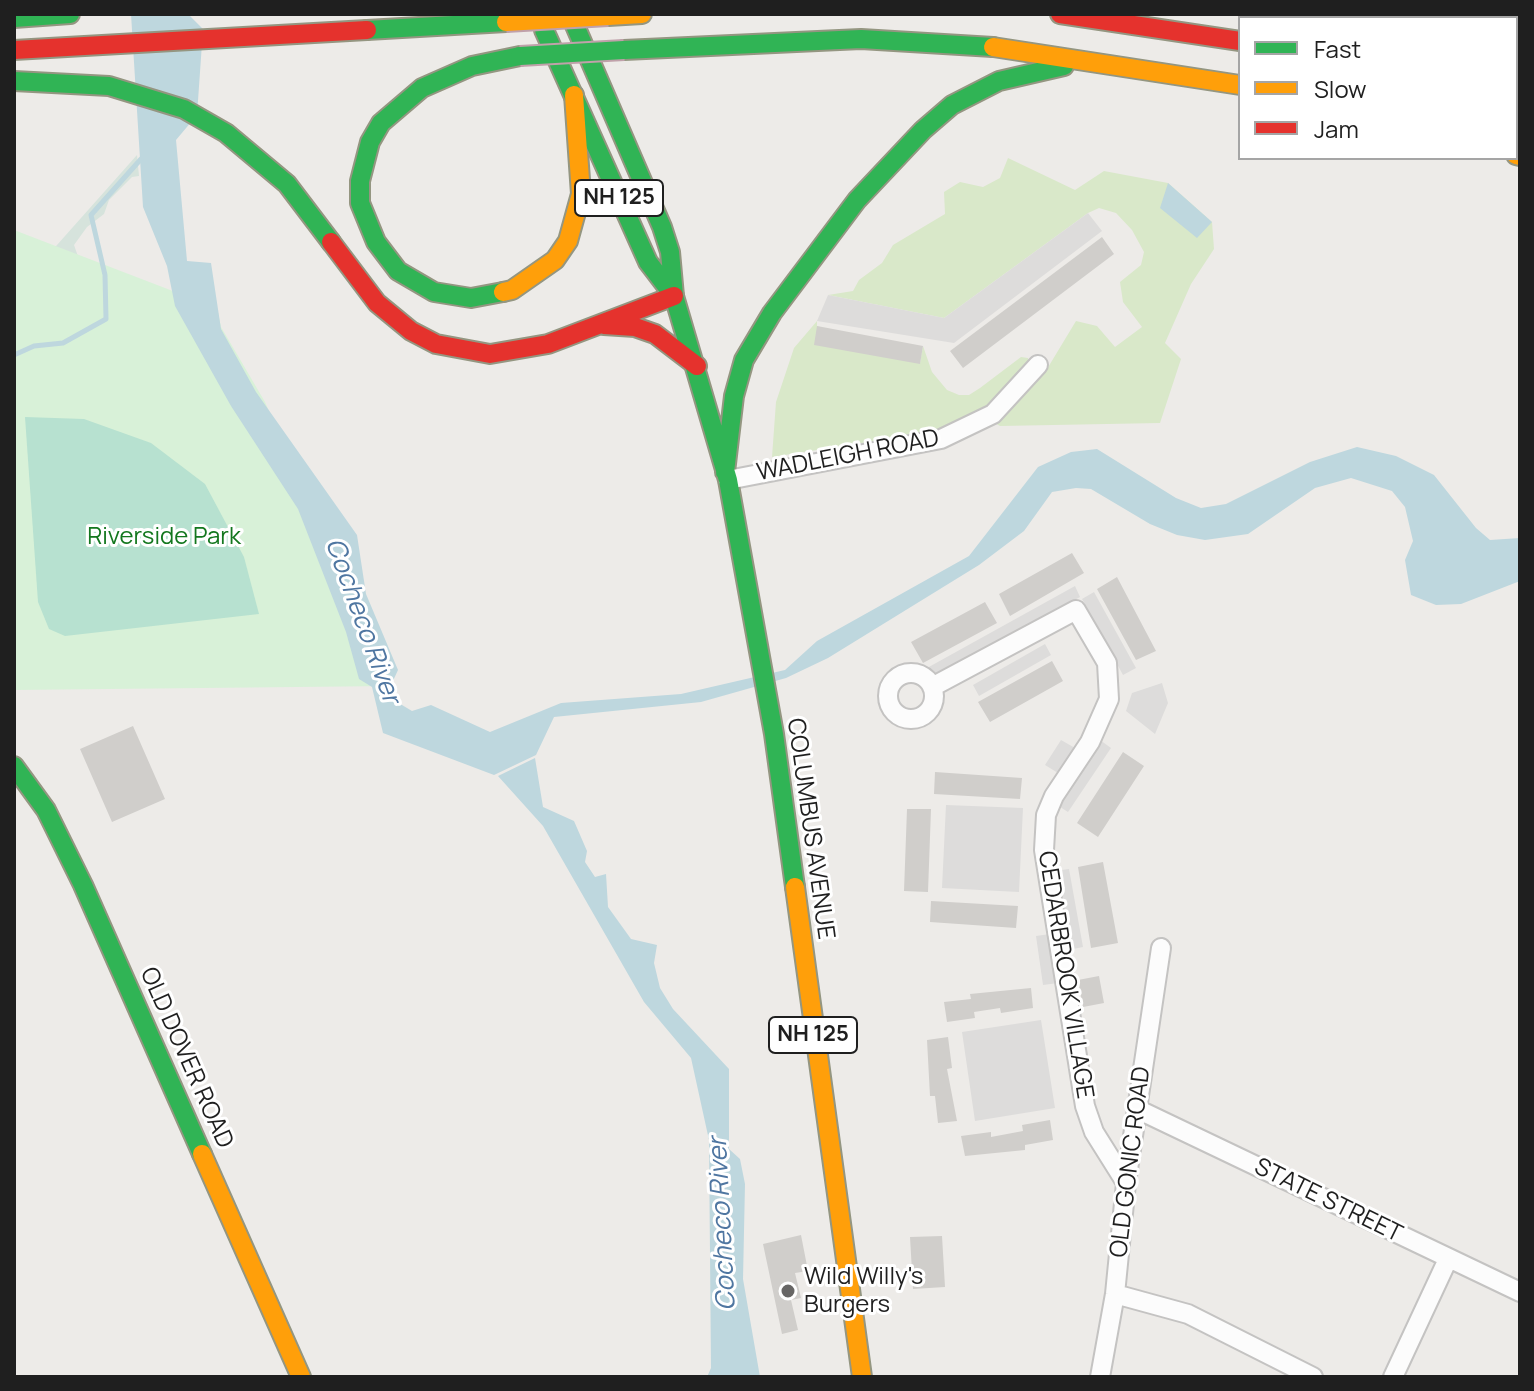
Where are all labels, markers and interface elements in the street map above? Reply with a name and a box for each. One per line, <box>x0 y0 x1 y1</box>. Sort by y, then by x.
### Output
legend <box>1238 16 1518 160</box>
text: Fast <box>1314 32 1361 65</box>
text: Slow <box>1314 72 1367 105</box>
text: Jam <box>1314 112 1359 145</box>
road number: NH 125 <box>575 180 663 216</box>
street label: WADLEIGH ROAD <box>754 424 942 488</box>
park label: Riverside Park <box>87 523 241 551</box>
water label: Cocheco River <box>318 534 406 708</box>
street label: COLUMBUS AVENUE <box>780 717 840 941</box>
street label: CEDARBROOK VILLAGE <box>1031 849 1099 1101</box>
street label: OLD DOVER ROAD <box>133 963 239 1153</box>
road number: NH 125 <box>769 1017 857 1053</box>
street label: OLD GONIC ROAD <box>1105 1065 1157 1259</box>
water label: Cocheco River <box>703 1137 743 1311</box>
street label: STATE STREET <box>1249 1153 1407 1249</box>
place label: Wild Willy's Burgers <box>804 1263 923 1319</box>
marker: Wild Willy's Burgers <box>779 1282 797 1300</box>

